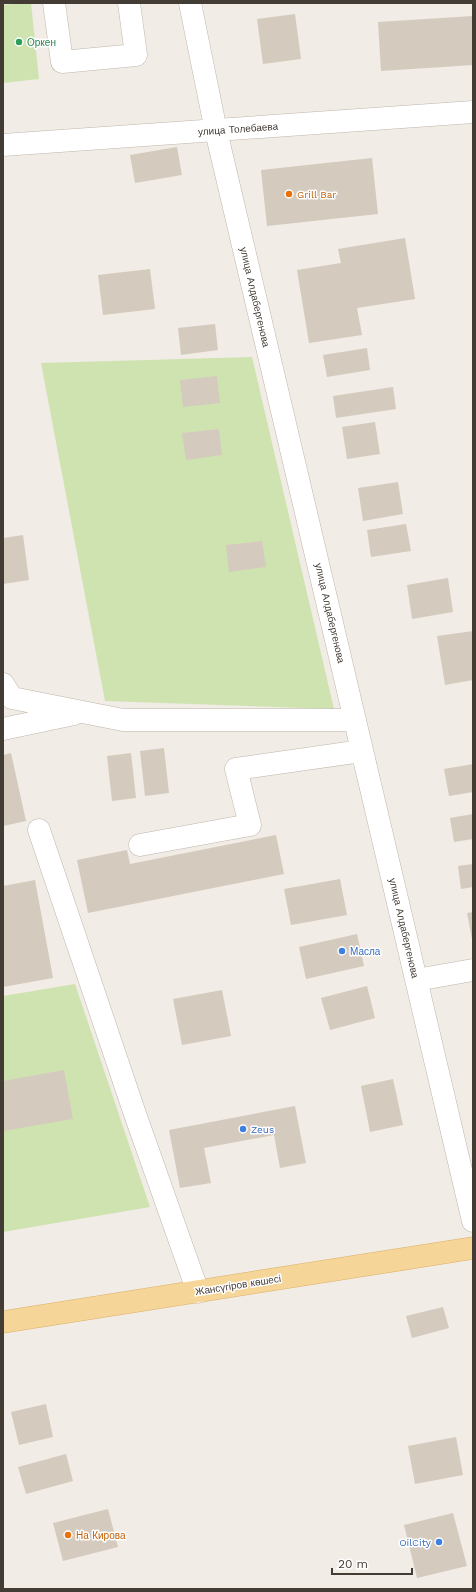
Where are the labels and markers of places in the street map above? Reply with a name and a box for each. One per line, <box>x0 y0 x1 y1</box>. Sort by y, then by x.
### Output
marker: Оркен <box>14 37 24 47</box>
place label: Оркен <box>27 37 56 48</box>
marker: Grill Bar <box>284 189 294 199</box>
place label: Grill Bar <box>297 189 336 200</box>
marker: Масла <box>337 946 347 956</box>
place label: Масла <box>350 946 381 957</box>
marker: Zeus <box>238 1124 248 1134</box>
place label: Zeus <box>251 1124 274 1135</box>
marker: На Кирова <box>63 1530 73 1540</box>
place label: На Кирова <box>76 1530 126 1541</box>
place label: OilCity <box>399 1537 432 1548</box>
marker: OilCity <box>434 1537 444 1547</box>

